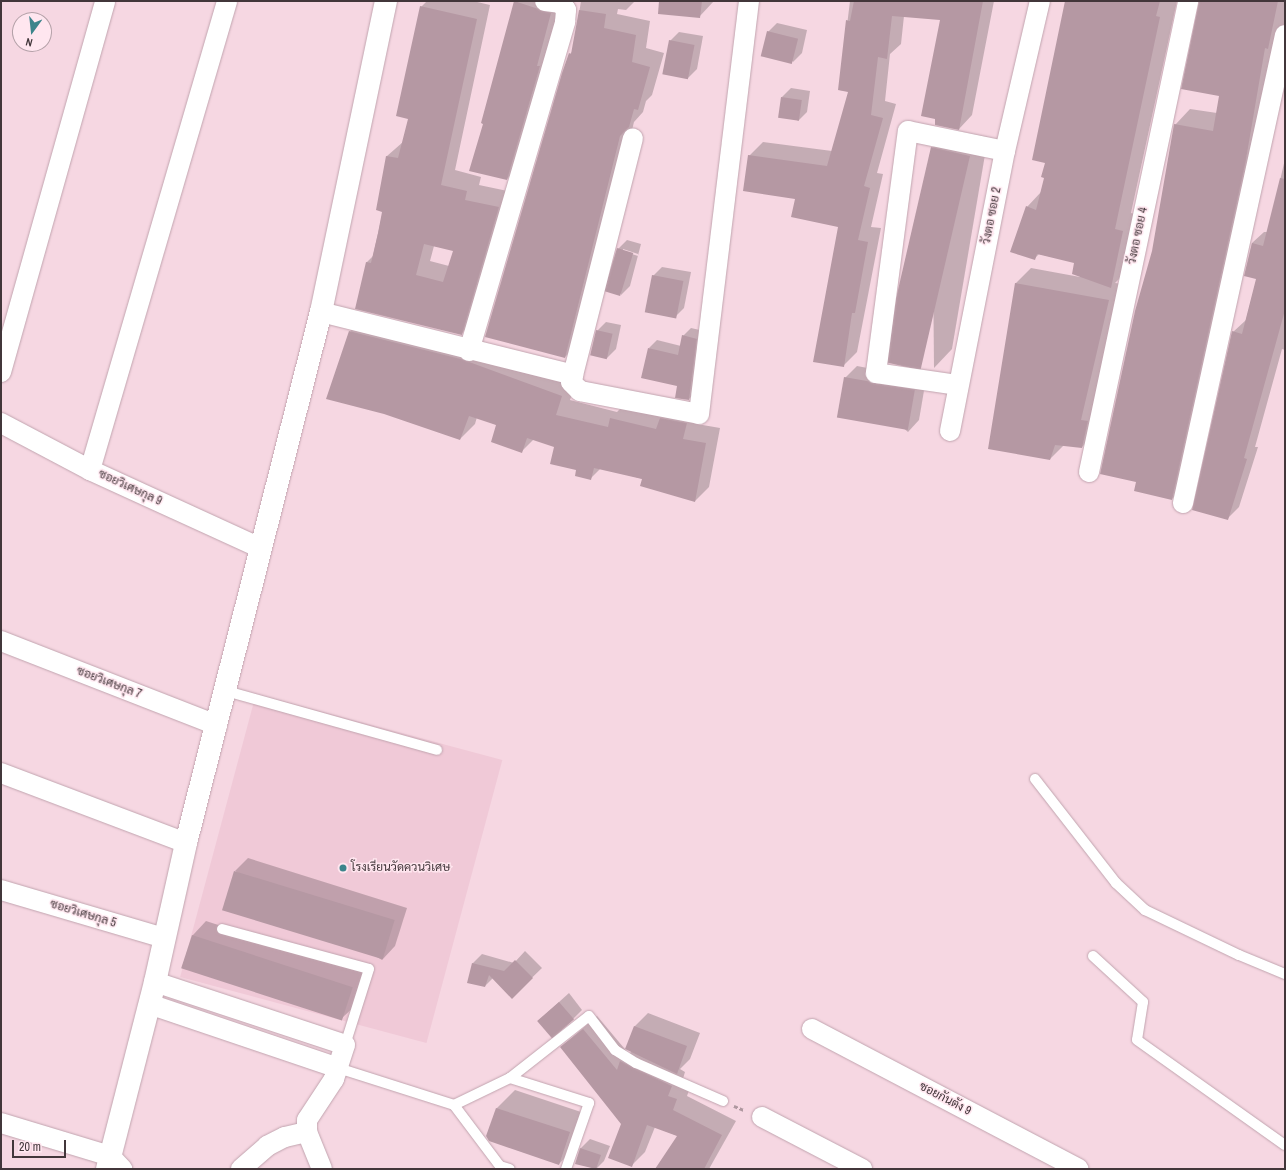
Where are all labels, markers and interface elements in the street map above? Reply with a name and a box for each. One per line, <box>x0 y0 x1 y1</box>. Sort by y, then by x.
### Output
north arrow <box>12 12 52 52</box>
text: N <box>24 35 34 50</box>
street label: วังตอ ซอย 2 <box>979 186 1005 246</box>
street label: วังตอ ซอย 4 <box>1125 206 1151 266</box>
street label: ซอยวิเศษกุล 9 <box>96 467 164 509</box>
street label: ซอยวิเศษกุล 7 <box>74 664 144 702</box>
place label: โรงเรียนวัดควนวิเศษ <box>351 861 450 875</box>
marker: โรงเรียนวัดควนวิเศษ <box>338 863 348 873</box>
street label: ซอยวิเศษกุล 5 <box>48 897 118 931</box>
street label: ซอยกันตัง 9 <box>917 1079 973 1119</box>
scale bar <box>14 1132 68 1158</box>
text: 20 m <box>19 1139 41 1155</box>

